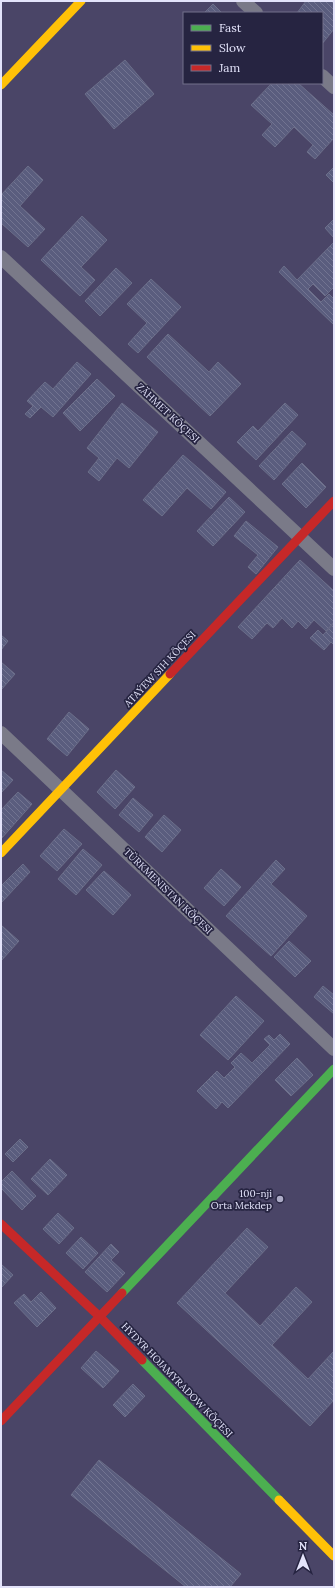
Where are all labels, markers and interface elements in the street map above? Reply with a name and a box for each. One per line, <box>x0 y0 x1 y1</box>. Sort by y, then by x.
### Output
legend <box>183 12 323 84</box>
text: Fast <box>219 20 242 35</box>
text: Slow <box>219 40 246 55</box>
text: Jam <box>218 60 240 75</box>
street label: ZÄHMET KÖÇESI <box>134 381 202 445</box>
street label: ATAÝEW SIH KÖÇESI <box>121 628 199 711</box>
street label: TÜRKMENISTAN KÖÇESI <box>121 845 215 937</box>
place label: 100-nji Orta Mekdep <box>211 1187 272 1212</box>
marker: 100-nji Orta Mekdep <box>275 1194 285 1204</box>
street label: HYDYR HOJAMYRADOW KÖÇESI <box>119 1320 235 1440</box>
north arrow <box>283 1536 323 1576</box>
text: N <box>299 1539 308 1553</box>

